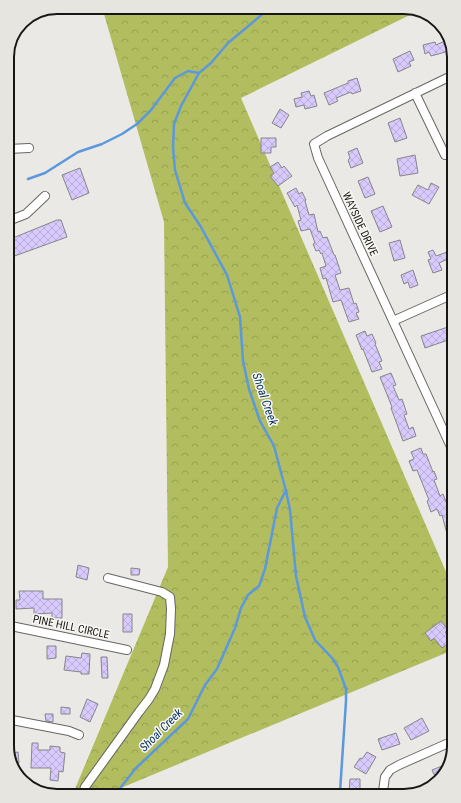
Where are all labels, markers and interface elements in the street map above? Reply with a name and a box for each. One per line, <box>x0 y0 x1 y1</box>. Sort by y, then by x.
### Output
street label: WAYSIDE DRIVE <box>340 190 381 258</box>
water label: Shoal Creek <box>249 371 281 428</box>
street label: PINE HILL CIRCLE <box>32 613 111 642</box>
water label: Shoal Creek <box>137 705 186 754</box>

